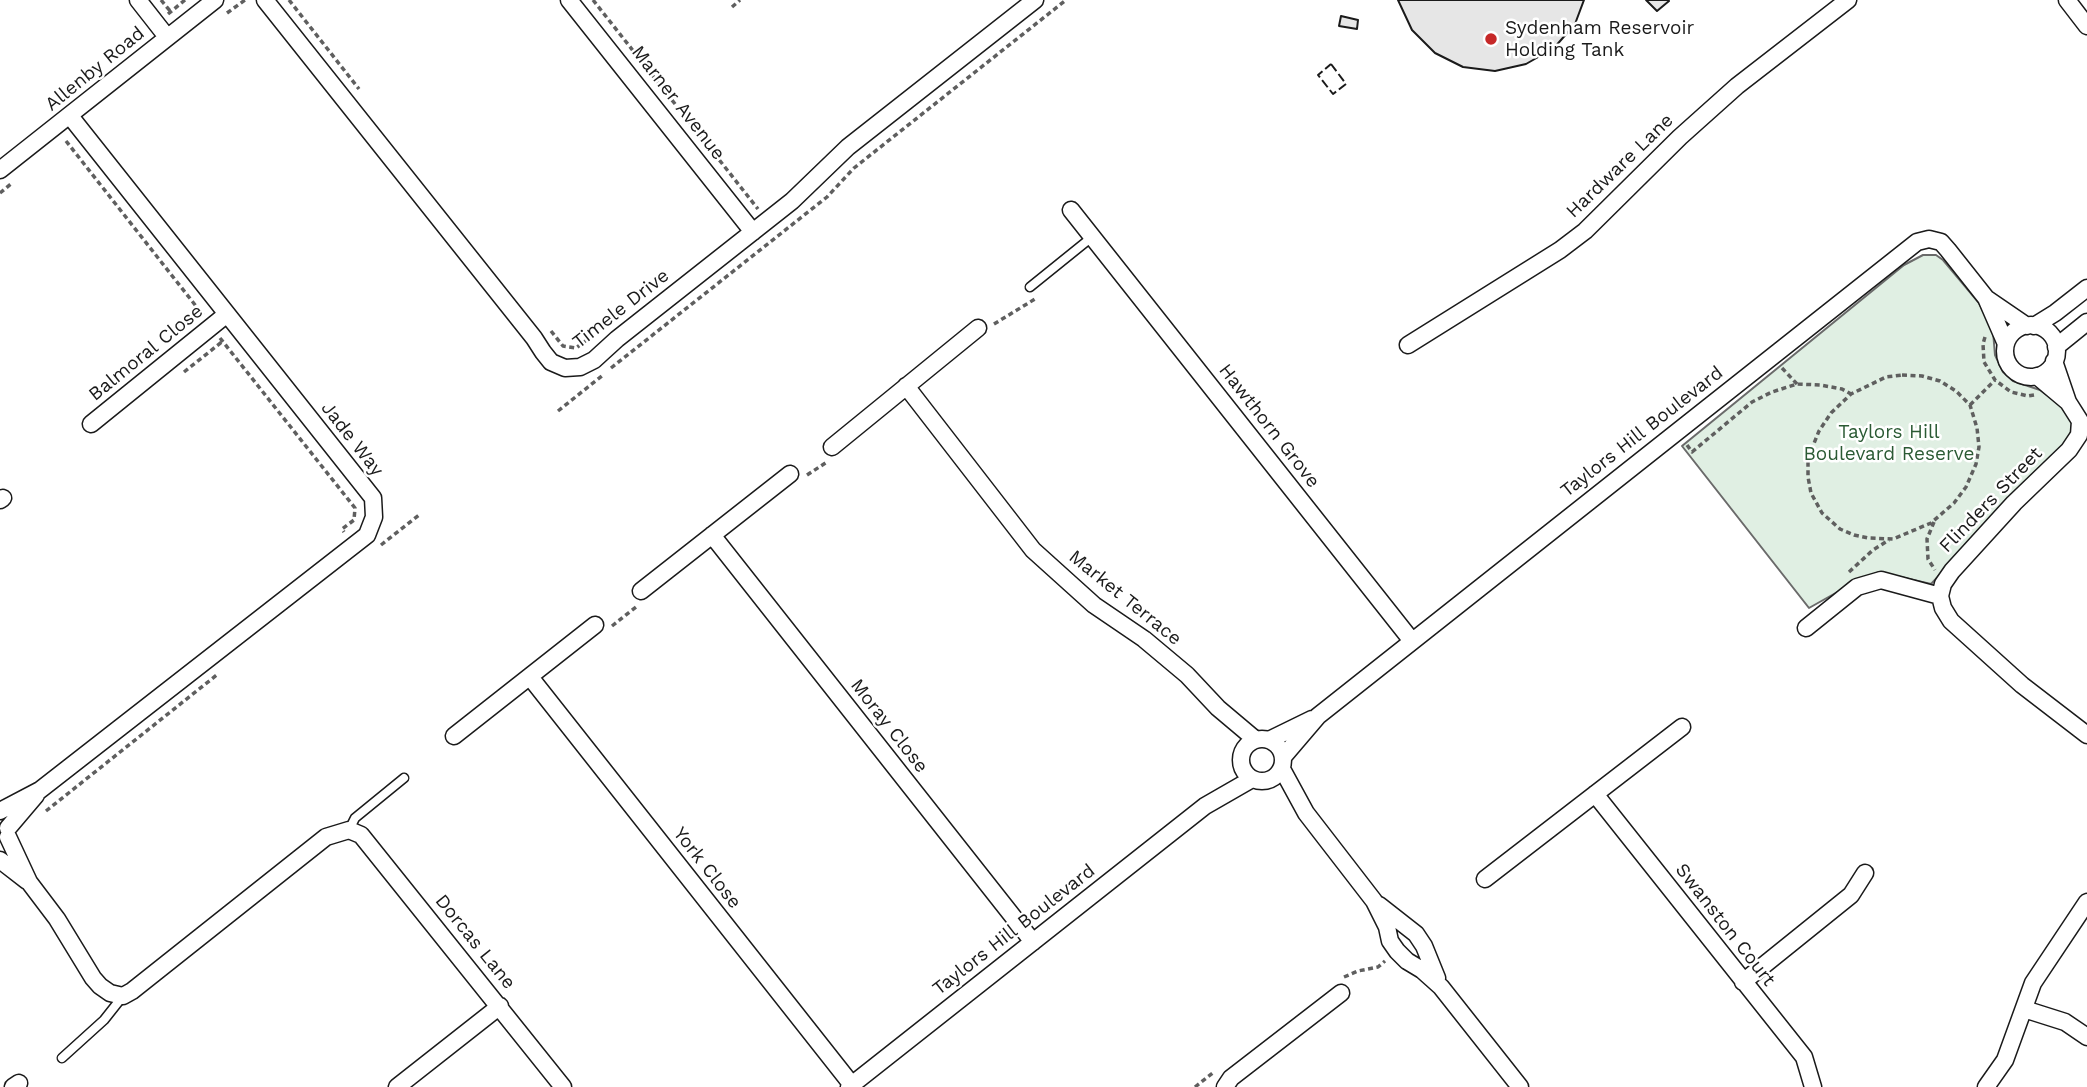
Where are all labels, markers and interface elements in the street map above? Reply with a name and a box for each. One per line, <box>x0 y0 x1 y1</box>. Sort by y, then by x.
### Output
place label: Sydenham Reservoir Holding Tank <box>1505 17 1694 61</box>
street label: Allenby Road <box>41 22 149 116</box>
marker: Sydenham Reservoir Holding Tank <box>1483 31 1499 47</box>
street label: Marner Avenue <box>626 41 730 165</box>
street label: Hardware Lane <box>1562 109 1678 223</box>
street label: Timele Drive <box>568 264 674 354</box>
street label: Balmoral Close <box>84 300 208 406</box>
street label: Hawthorn Grove <box>1214 360 1324 492</box>
street label: Taylors Hill Boulevard <box>1556 362 1728 502</box>
street label: Jade Way <box>316 397 388 481</box>
park label: Taylors Hill Boulevard Reserve <box>1803 421 1975 465</box>
street label: Flinders Street <box>1935 442 2047 558</box>
street label: Market Terrace <box>1064 546 1186 650</box>
street label: Moray Close <box>845 675 933 777</box>
street label: York Close <box>668 823 746 913</box>
street label: Swanston Court <box>1670 859 1780 991</box>
street label: Taylors Hill Boulevard <box>928 860 1100 1000</box>
street label: Dorcas Lane <box>430 890 520 994</box>

